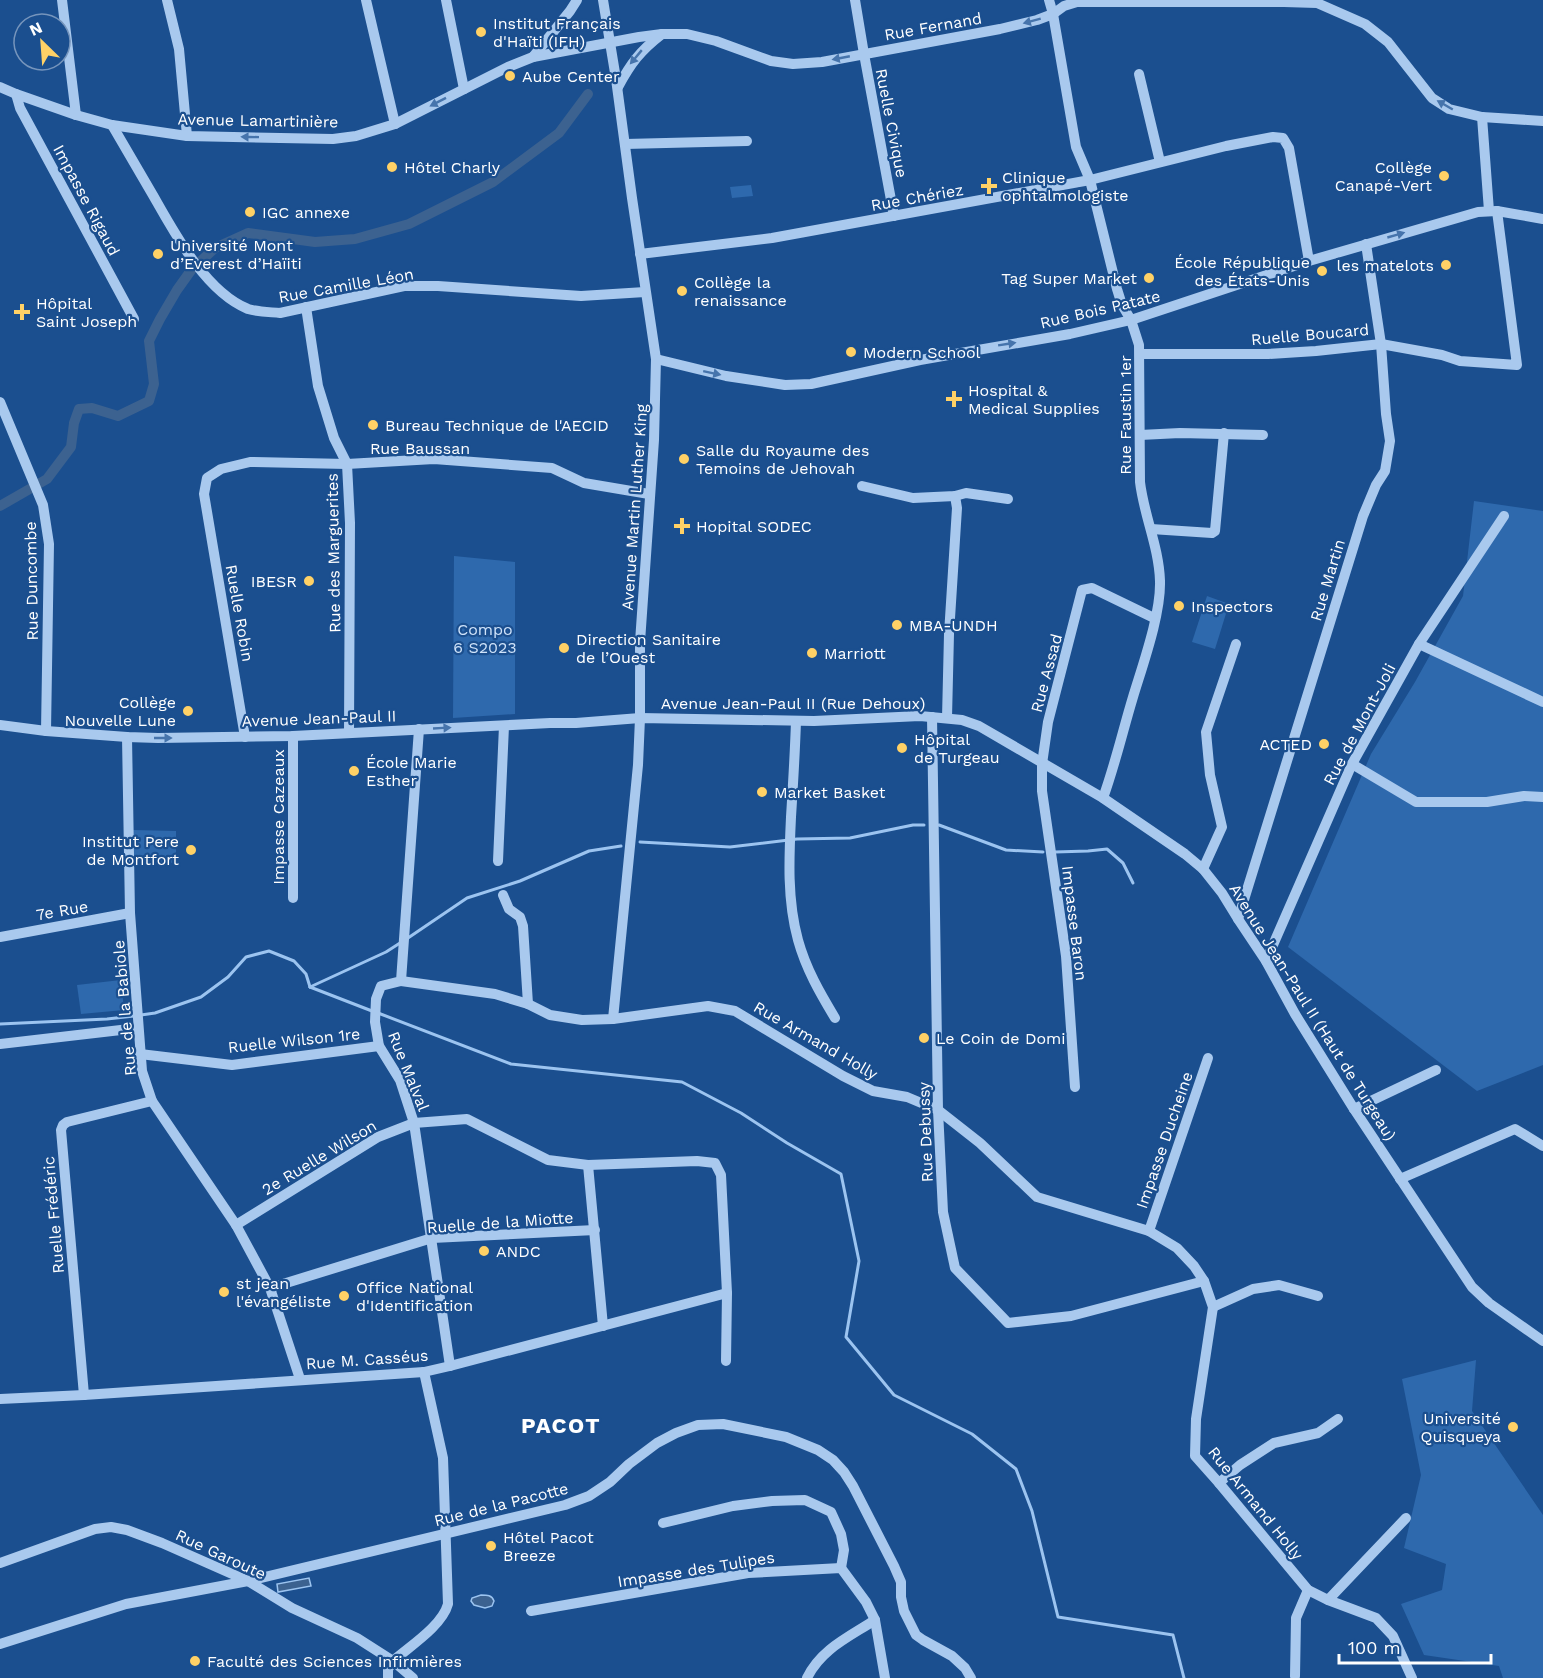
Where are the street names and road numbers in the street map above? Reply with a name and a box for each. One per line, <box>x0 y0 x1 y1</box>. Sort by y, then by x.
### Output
street label: Rue Fernand <box>883 9 983 44</box>
street label: Ruelle Civique <box>872 67 911 179</box>
street label: Avenue Lamartinière <box>177 110 339 131</box>
street label: Impasse Rigaud <box>49 142 124 259</box>
street label: Rue Chériez <box>869 180 965 215</box>
street label: Rue Camille Léon <box>277 264 415 307</box>
street label: Rue Bois Patate <box>1038 286 1162 333</box>
street label: Ruelle Boucard <box>1250 320 1370 349</box>
street label: Rue Faustin 1er <box>1116 355 1135 475</box>
street label: Avenue Martin Luther King <box>618 403 651 611</box>
street label: Rue Baussan <box>370 439 470 458</box>
street label: Rue des Marguerites <box>323 473 344 633</box>
street label: Rue Duncombe <box>21 521 42 641</box>
street label: Rue Martin <box>1306 537 1349 623</box>
street label: Ruelle Robin <box>222 563 257 663</box>
street label: Rue Assad <box>1027 632 1066 715</box>
street label: Rue de Mont-Joli <box>1319 660 1400 788</box>
street label: Avenue Jean-Paul II (Rue Dehoux) <box>661 694 925 713</box>
street label: Avenue Jean-Paul II <box>241 706 397 731</box>
street label: Impasse Cazeaux <box>269 749 288 885</box>
street label: Impasse Baron <box>1058 864 1091 982</box>
street label: Avenue Jean-Paul II (Haut de Turgeau) <box>1225 880 1400 1144</box>
street label: 7e Rue <box>35 897 90 924</box>
street label: Rue de la Babiole <box>109 939 140 1077</box>
street label: Rue Armand Holly <box>750 997 882 1084</box>
street label: Ruelle Wilson 1re <box>227 1024 361 1057</box>
street label: Rue Malval <box>384 1029 433 1114</box>
street label: Impasse Ducheine <box>1132 1069 1197 1211</box>
street label: Rue Debussy <box>914 1081 937 1182</box>
street label: 2e Ruelle Wilson <box>259 1116 380 1199</box>
street label: Ruelle Frédéric <box>39 1155 68 1274</box>
street label: Ruelle de la Miotte <box>426 1208 574 1237</box>
street label: Rue M. Casséus <box>305 1346 429 1373</box>
street label: Rue Armand Holly <box>1204 1443 1308 1564</box>
street label: Rue de la Pacotte <box>432 1479 570 1530</box>
street label: Rue Garoute <box>173 1525 269 1584</box>
street label: Impasse des Tulipes <box>616 1548 776 1591</box>

